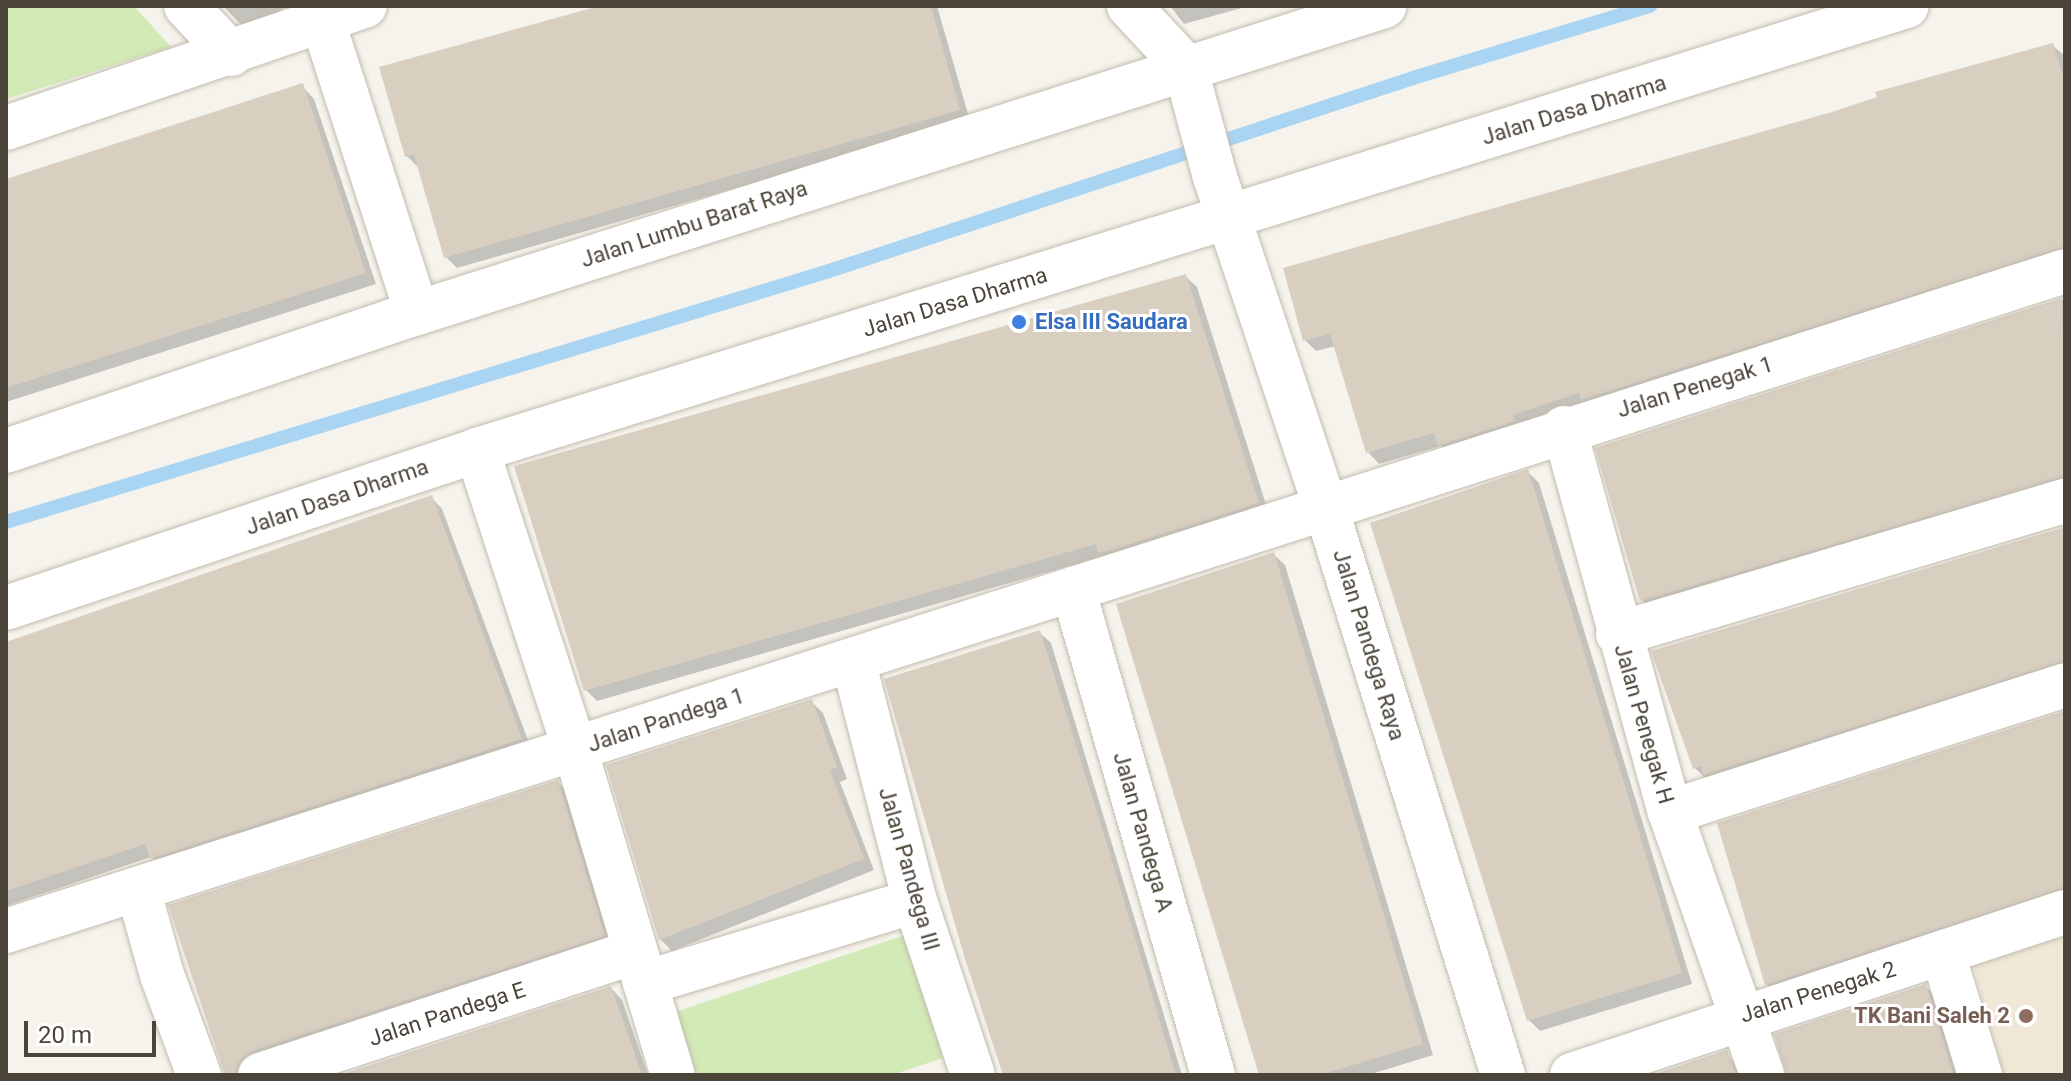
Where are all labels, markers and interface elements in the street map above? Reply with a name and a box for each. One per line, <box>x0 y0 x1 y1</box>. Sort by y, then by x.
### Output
street label: Jalan Dasa Dharma <box>1479 69 1669 151</box>
street label: Jalan Lumbu Barat Raya <box>577 175 811 273</box>
street label: Jalan Dasa Dharma <box>860 261 1050 343</box>
place label: Elsa III Saudara <box>1035 309 1188 335</box>
marker: Elsa III Saudara <box>1010 313 1028 331</box>
street label: Jalan Penegak 1 <box>1614 351 1776 423</box>
street label: Jalan Dasa Dharma <box>242 453 432 541</box>
street label: Jalan Pandega Raya <box>1327 546 1411 744</box>
street label: Jalan Penegak H <box>1609 641 1679 807</box>
street label: Jalan Pandega 1 <box>584 682 748 758</box>
street label: Jalan Pandega A <box>1108 749 1178 915</box>
street label: Jalan Pandega III <box>873 784 945 954</box>
street label: Jalan Penegak 2 <box>1737 956 1899 1028</box>
street label: Jalan Pandega E <box>365 976 529 1052</box>
place label: TK Bani Saleh 2 <box>1854 1003 2010 1029</box>
scale bar <box>28 1005 160 1055</box>
marker: TK Bani Saleh 2 <box>2017 1007 2035 1025</box>
text: 20 m <box>38 1021 92 1049</box>

